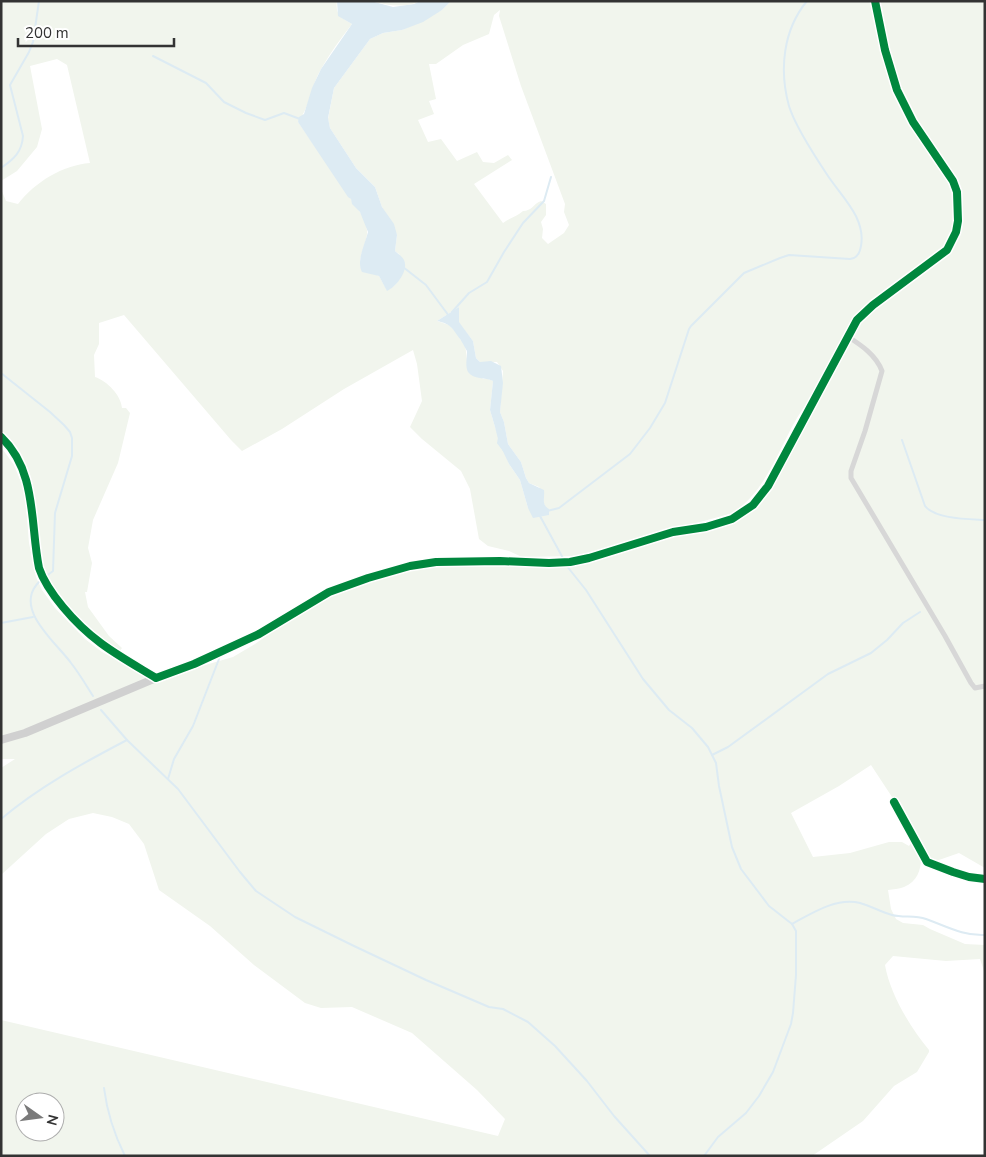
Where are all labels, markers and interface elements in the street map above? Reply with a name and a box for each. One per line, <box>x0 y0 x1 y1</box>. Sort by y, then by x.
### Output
scale bar <box>18 15 174 47</box>
text: 200 m <box>25 23 69 43</box>
north arrow <box>15 1092 65 1142</box>
text: N <box>42 1113 63 1127</box>

